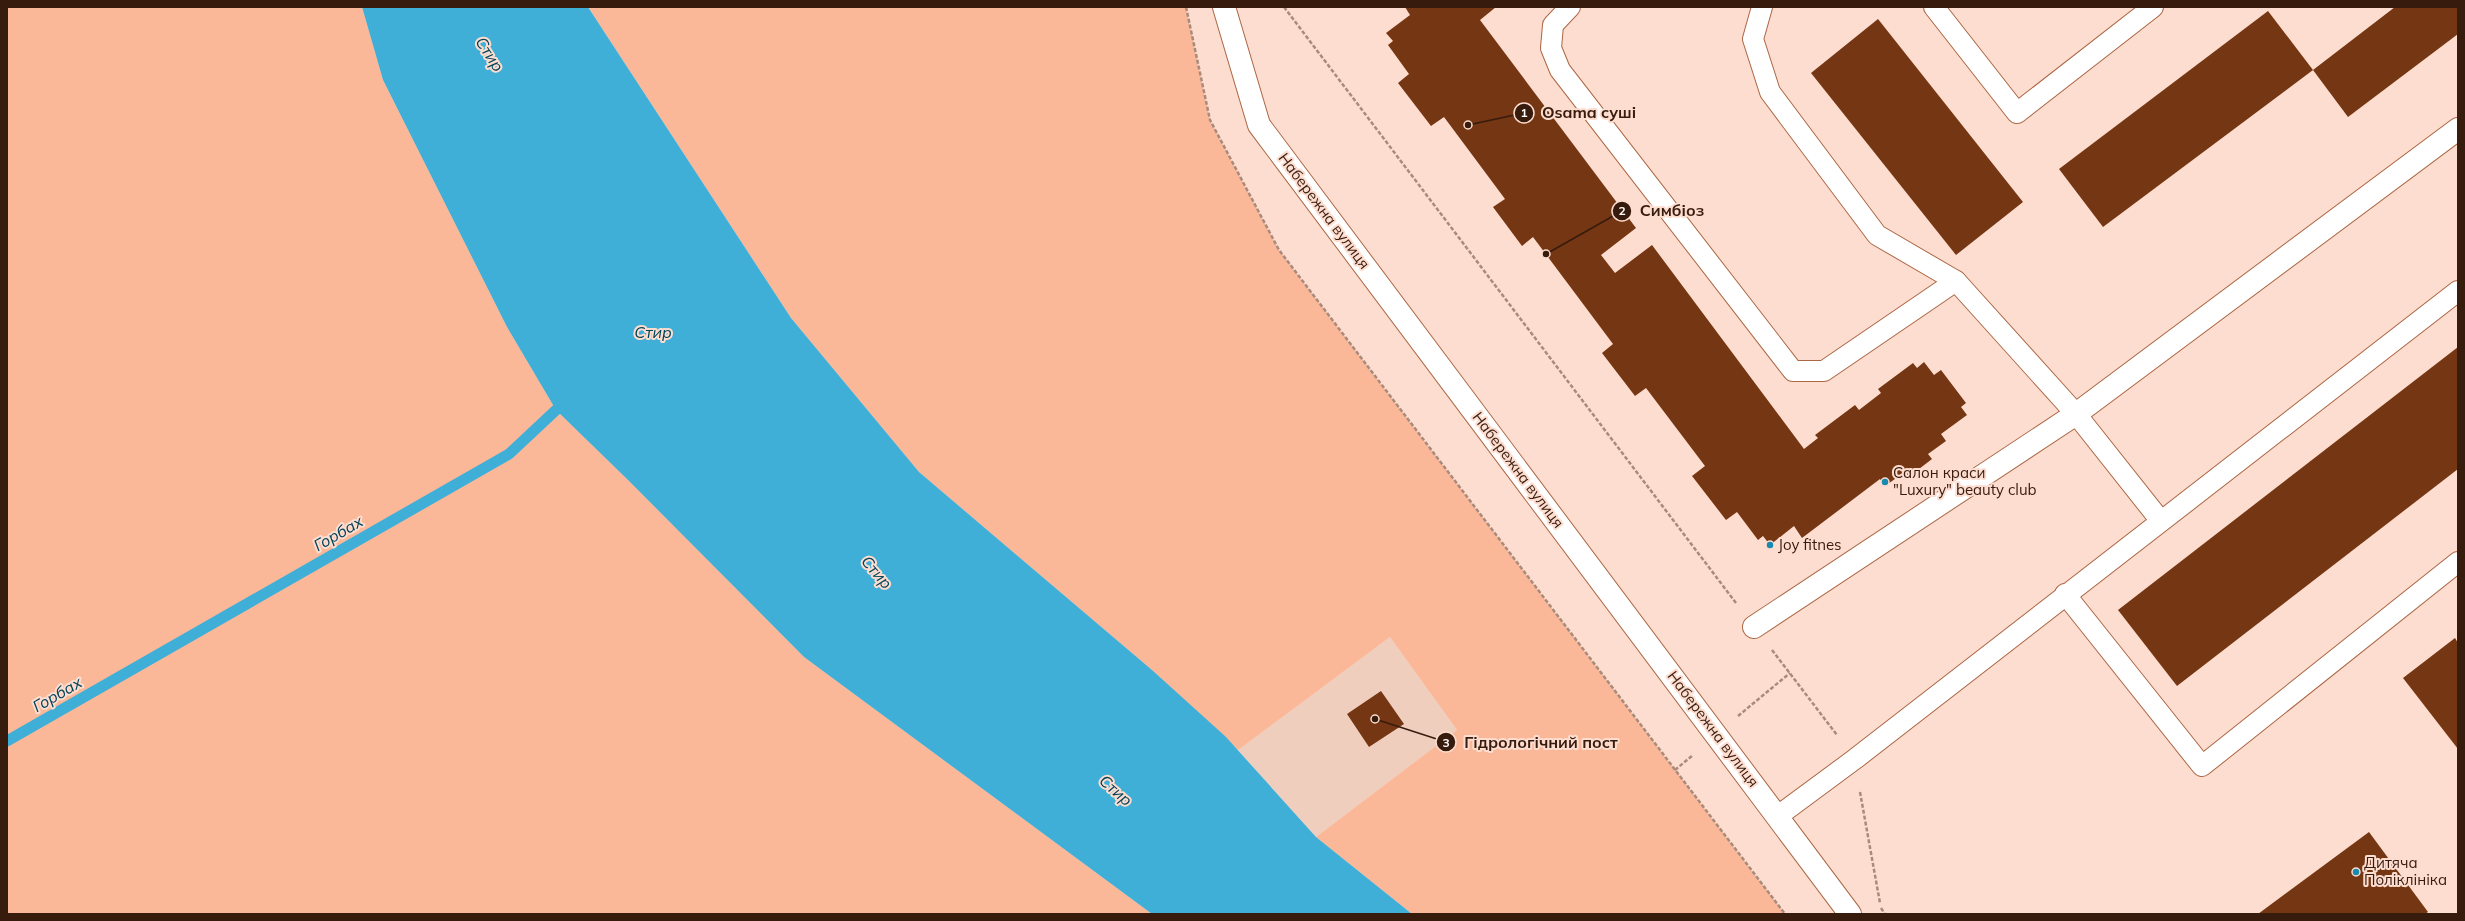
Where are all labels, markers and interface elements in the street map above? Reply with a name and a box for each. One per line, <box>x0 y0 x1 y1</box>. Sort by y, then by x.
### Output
water label: Стир <box>471 33 509 75</box>
callout: Osama cуші <box>1514 99 1644 127</box>
text: Osama cуші <box>1542 102 1636 122</box>
text: 1 <box>1520 105 1528 120</box>
street label: Набережна вулиця <box>1275 149 1374 273</box>
callout: Симбіоз <box>1612 197 1712 225</box>
text: Симбіоз <box>1640 200 1704 220</box>
text: 2 <box>1618 203 1626 218</box>
water label: Стир <box>634 322 672 342</box>
street label: Набережна вулиця <box>1469 408 1568 532</box>
place label: Салон краси "Luxury" beauty club <box>1893 463 2037 499</box>
marker: Салон краси "Luxury" beauty club <box>1880 477 1890 487</box>
water label: Горбах <box>310 511 367 555</box>
place label: Joy fitnes <box>1778 535 1842 554</box>
marker: Joy fitnes <box>1765 540 1775 550</box>
water label: Стир <box>857 551 897 593</box>
street label: Набережна вулиця <box>1664 667 1763 791</box>
water label: Горбах <box>29 672 86 716</box>
callout: Гідрологічний пост <box>1436 728 1625 756</box>
text: Гідрологічний пост <box>1464 732 1618 752</box>
text: 3 <box>1442 735 1450 750</box>
water label: Стир <box>1095 770 1137 810</box>
place label: Дитяча Поліклініка <box>2364 853 2447 889</box>
marker: Дитяча Поліклініка <box>2351 867 2361 877</box>

